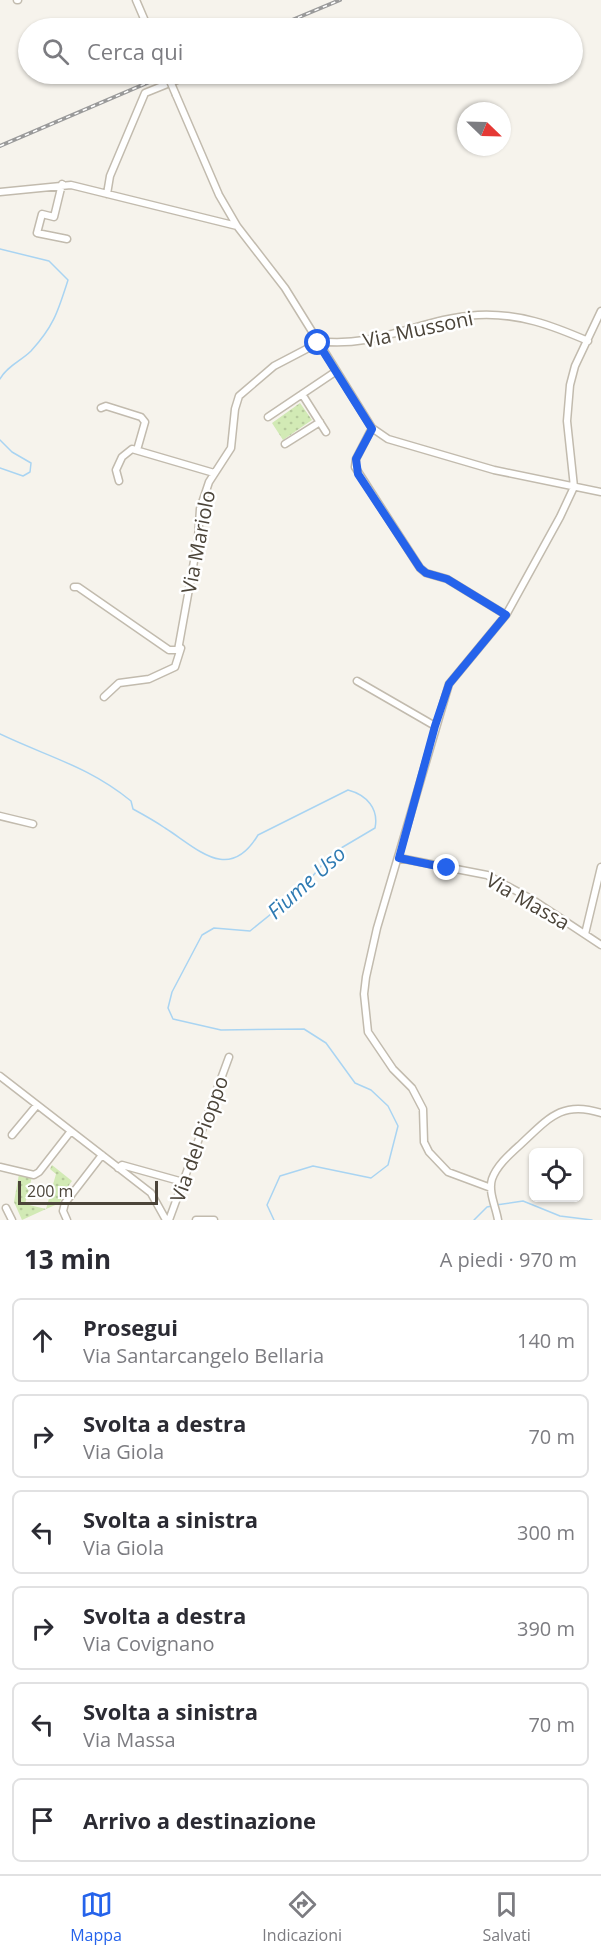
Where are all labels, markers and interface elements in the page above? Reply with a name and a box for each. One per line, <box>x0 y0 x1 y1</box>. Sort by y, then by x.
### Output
search box <box>18 18 583 84</box>
icon: search <box>39 35 72 68</box>
text: Cerca qui <box>87 36 183 66</box>
north arrow <box>457 102 511 156</box>
street label: Via Mussoni <box>360 304 476 354</box>
route start <box>304 329 330 355</box>
street label: Via Mariolo <box>175 488 221 596</box>
water label: Fiume Uso <box>261 839 351 925</box>
route end <box>433 854 459 880</box>
street label: Via Massa <box>481 866 575 936</box>
street label: Via del Pioppo <box>164 1072 234 1206</box>
map controls <box>529 1148 583 1202</box>
button: locate <box>529 1148 583 1202</box>
scale bar <box>18 1178 158 1206</box>
text: 200 m <box>27 1180 73 1202</box>
text: 13 min <box>24 1241 111 1277</box>
text: A piedi · 970 m <box>440 1246 577 1273</box>
text: Prosegui <box>83 1312 178 1342</box>
icon: ahead <box>26 1324 59 1357</box>
text: 140 m <box>517 1327 575 1354</box>
text: Via Santarcangelo Bellaria <box>83 1342 324 1369</box>
text: Svolta a destra <box>83 1408 246 1438</box>
icon: right <box>26 1420 59 1453</box>
text: 70 m <box>528 1423 575 1450</box>
text: Via Giola <box>83 1438 164 1465</box>
text: Svolta a sinistra <box>83 1504 258 1534</box>
icon: left <box>26 1516 59 1549</box>
text: 300 m <box>517 1519 575 1546</box>
text: Via Giola <box>83 1534 164 1561</box>
text: Svolta a destra <box>83 1600 246 1630</box>
icon: right <box>26 1612 59 1645</box>
text: 390 m <box>517 1615 575 1642</box>
text: Via Covignano <box>83 1630 214 1657</box>
text: Svolta a sinistra <box>83 1696 258 1726</box>
icon: left <box>26 1708 59 1741</box>
text: 70 m <box>528 1711 575 1738</box>
text: Via Massa <box>83 1726 176 1753</box>
icon: arrive <box>26 1804 59 1837</box>
text: Arrivo a destinazione <box>83 1805 316 1835</box>
tab: Mappa <box>70 1888 122 1946</box>
tab: Indicazioni <box>262 1888 342 1946</box>
tab: Salvati <box>482 1888 531 1946</box>

